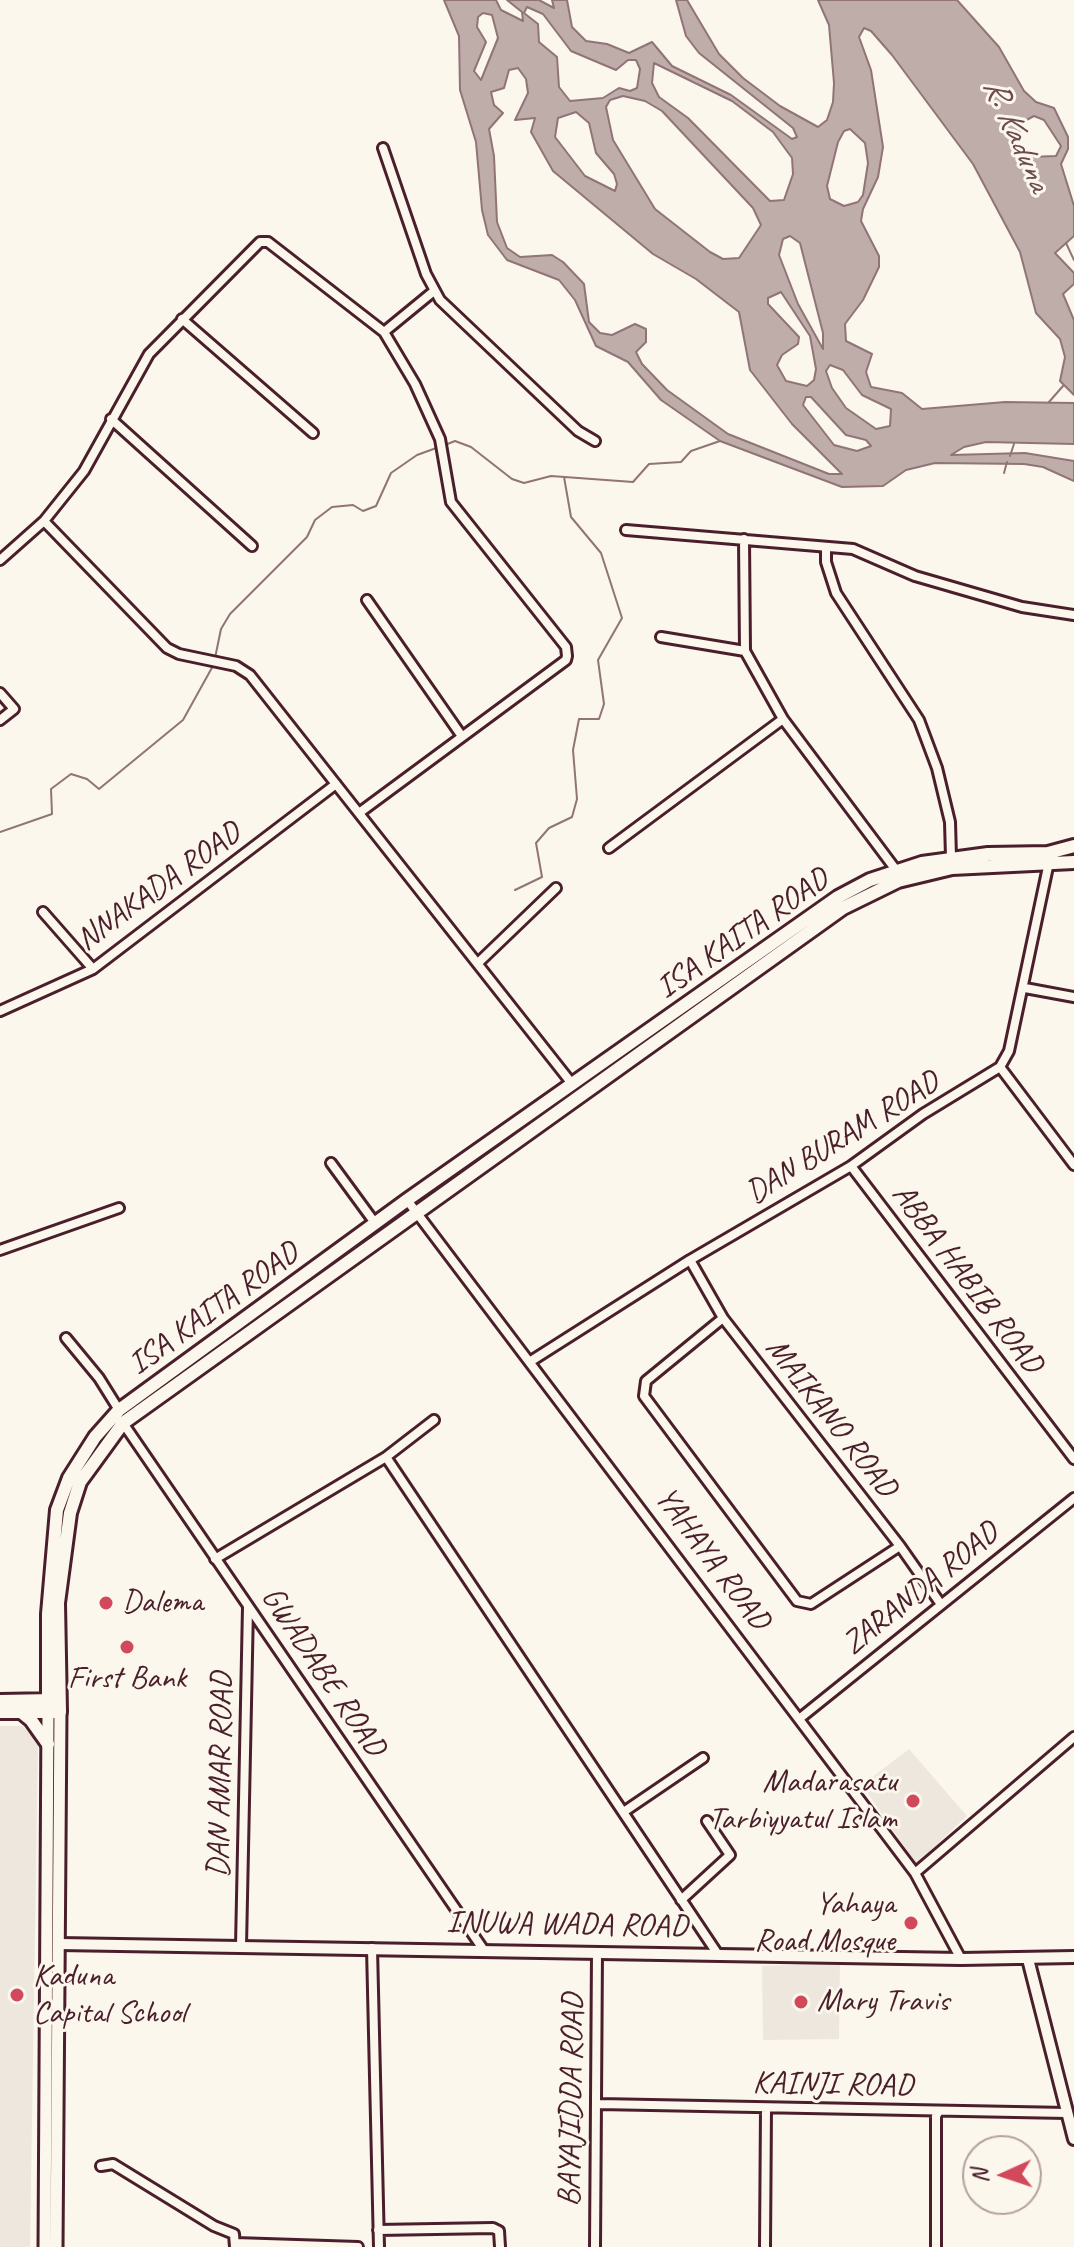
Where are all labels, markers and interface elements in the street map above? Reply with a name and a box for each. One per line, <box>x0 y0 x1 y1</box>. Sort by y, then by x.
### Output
water label: R. Kaduna <box>973 72 1059 198</box>
street label: NNAKADA ROAD <box>69 814 249 960</box>
street label: ISA KAITA ROAD <box>649 861 837 1007</box>
street label: DAN BURAM ROAD <box>739 1063 947 1213</box>
street label: ABBA HABIB ROAD <box>883 1177 1051 1381</box>
street label: ISA KAITA ROAD <box>121 1234 307 1384</box>
street label: MAIKANO ROAD <box>757 1331 905 1505</box>
street label: YAHAYA ROAD <box>646 1480 778 1638</box>
street label: ZARANDA ROAD <box>835 1514 1007 1664</box>
street label: GWADABE ROAD <box>252 1580 394 1764</box>
place label: Dalema <box>122 1584 203 1622</box>
marker: Dalema <box>97 1594 115 1612</box>
marker: First Bank <box>118 1638 136 1656</box>
place label: First Bank <box>68 1660 186 1698</box>
street label: DAN AMAR ROAD <box>200 1672 242 1878</box>
place label: Madarasatu Tarbiyyatul Islam <box>709 1764 897 1839</box>
marker: Madarasatu Tarbiyyatul Islam <box>904 1792 922 1810</box>
place label: Yahaya Road Mosque <box>754 1886 895 1961</box>
street label: INUWA WADA ROAD <box>446 1904 688 1946</box>
marker: Yahaya Road Mosque <box>902 1914 920 1932</box>
place label: Kaduna Capital School <box>33 1958 186 2033</box>
place label: Mary Travis <box>817 1983 949 2021</box>
marker: Kaduna Capital School <box>8 1986 26 2004</box>
street label: BAYAJIDDA ROAD <box>551 1993 593 2207</box>
marker: Mary Travis <box>792 1993 810 2011</box>
street label: KAINJI ROAD <box>752 2064 914 2106</box>
north arrow <box>962 2135 1042 2215</box>
text: N <box>966 2169 994 2184</box>

